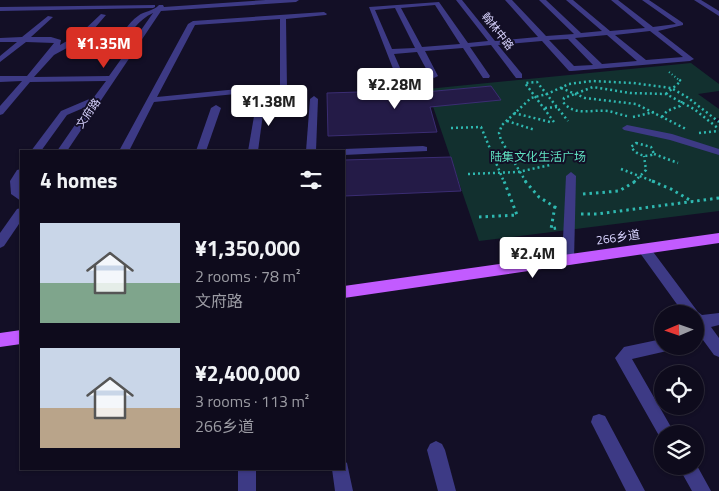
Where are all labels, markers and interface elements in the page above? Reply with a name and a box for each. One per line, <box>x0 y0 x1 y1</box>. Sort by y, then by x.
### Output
street label: 翰林中路 <box>478 9 518 53</box>
pin: ¥1.35M <box>63 27 145 69</box>
text: ¥1.35M <box>77 31 131 55</box>
pin: ¥2.28M <box>354 68 436 110</box>
text: ¥2.28M <box>368 72 422 96</box>
pin: ¥1.38M <box>228 84 310 127</box>
text: ¥1.38M <box>242 89 296 113</box>
street label: 文府路 <box>72 95 104 131</box>
park label: 陆集文化生活广场 <box>490 147 586 166</box>
text: 4 homes <box>40 164 117 196</box>
icon: filters <box>297 166 325 194</box>
street label: 266乡道 <box>595 225 641 249</box>
text: ¥1,350,000 <box>195 232 300 264</box>
pin: ¥2.4M <box>498 236 568 279</box>
text: ¥2.4M <box>511 241 555 265</box>
icon: home <box>80 243 140 303</box>
text: 2 rooms · 78 m² <box>195 264 300 288</box>
text: 文府路 <box>195 289 243 313</box>
north arrow <box>654 305 704 355</box>
map controls <box>654 305 704 475</box>
text: ¥2,400,000 <box>195 357 300 389</box>
button: locate <box>654 365 704 415</box>
icon: home <box>80 368 140 428</box>
text: 3 rooms · 113 m² <box>195 389 309 413</box>
text: 266乡道 <box>195 414 254 438</box>
button: layers <box>654 425 704 475</box>

